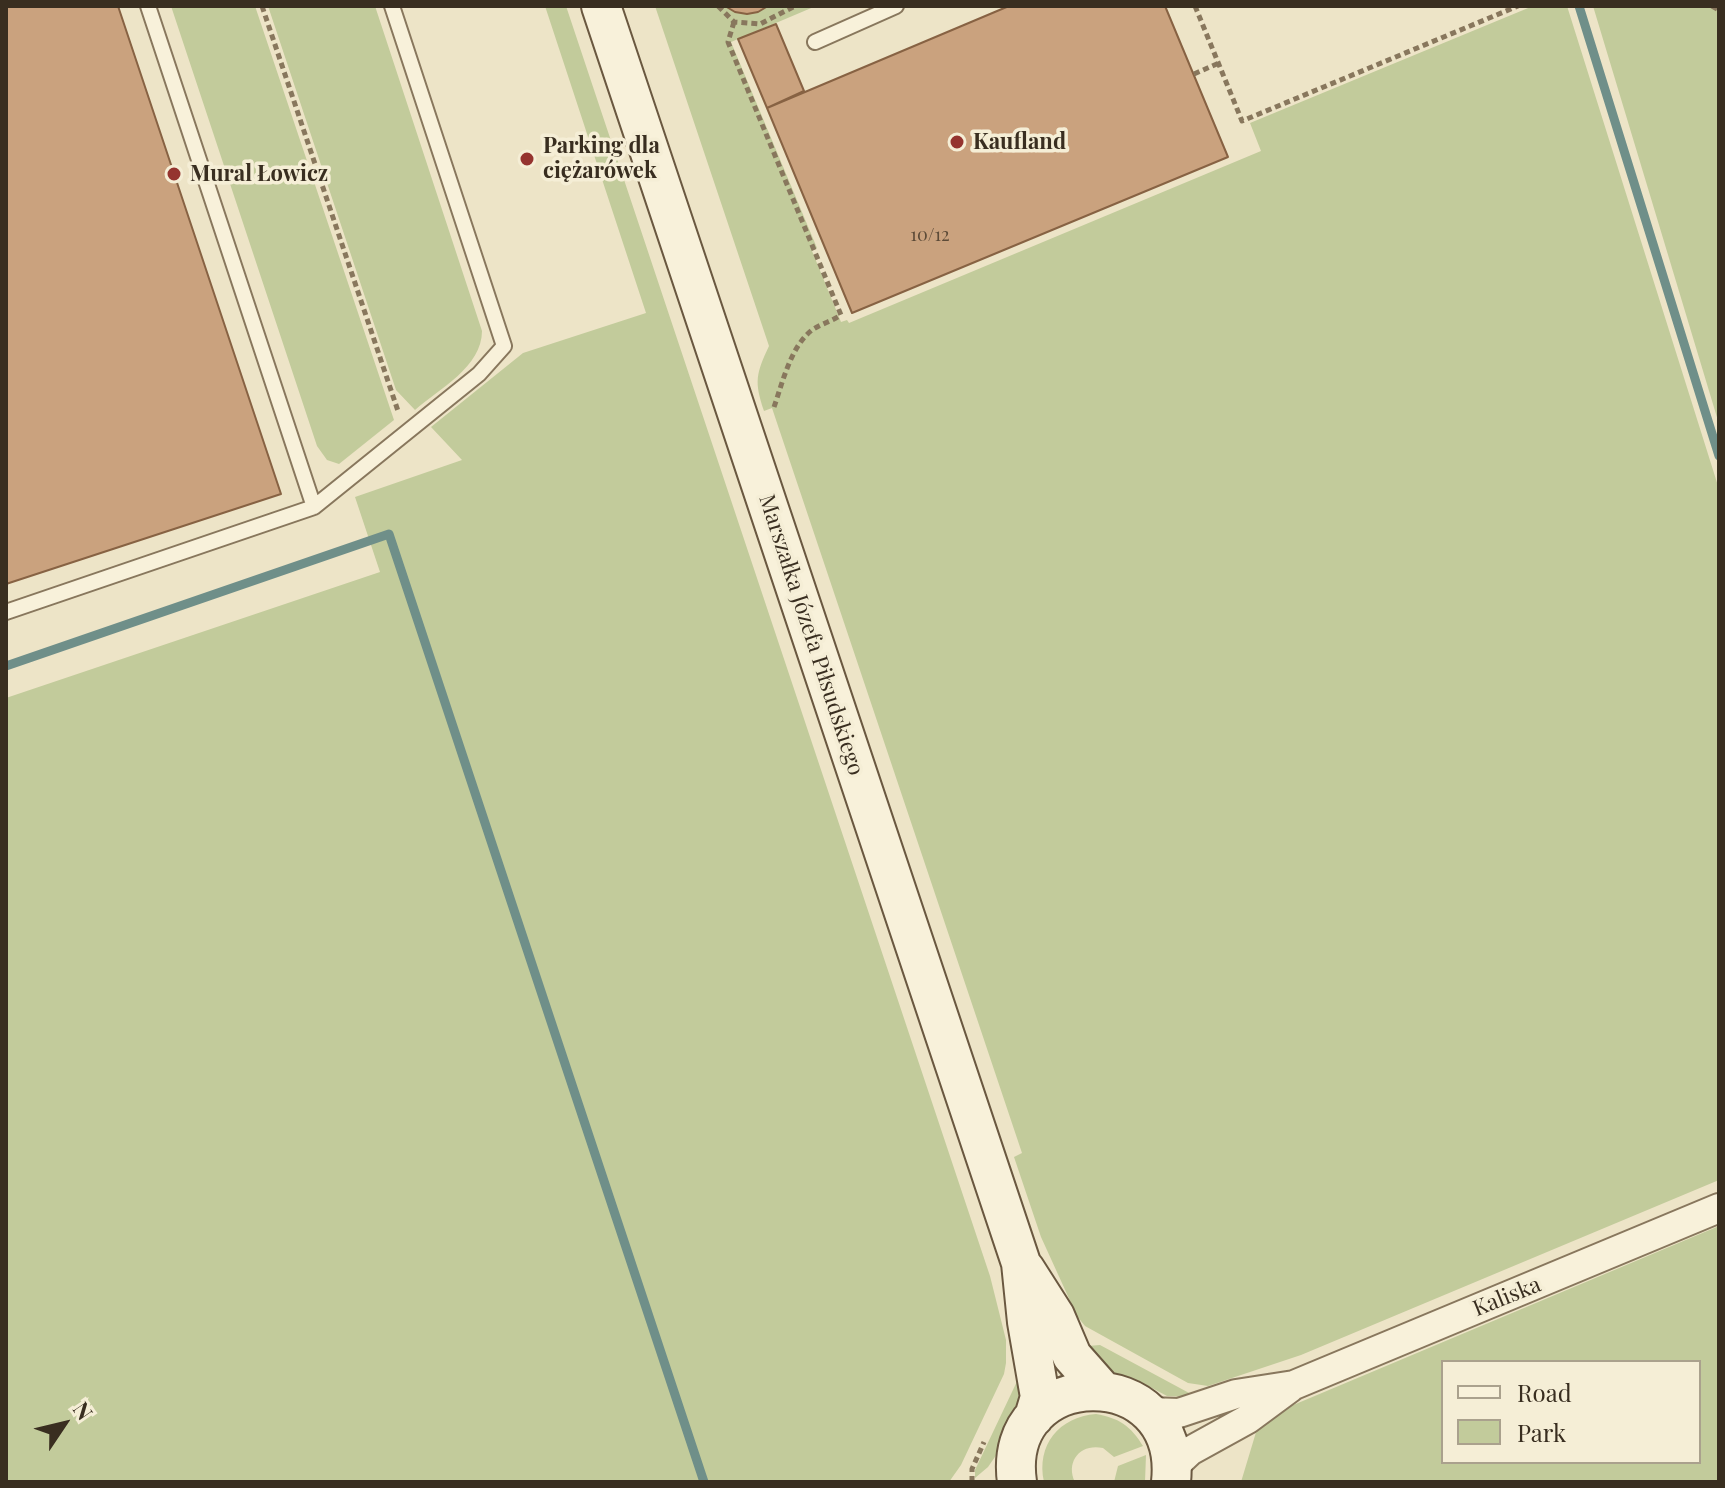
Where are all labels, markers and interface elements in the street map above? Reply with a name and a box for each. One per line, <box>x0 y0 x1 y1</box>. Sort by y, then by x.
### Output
place label: Kaufland <box>973 129 1066 155</box>
place label: Parking dla ciężarówek <box>543 133 660 184</box>
marker: Kaufland <box>948 133 966 151</box>
marker: Parking dla ciężarówek <box>518 150 536 168</box>
place label: Mural Łowicz <box>190 161 328 187</box>
marker: Mural Łowicz <box>165 165 183 183</box>
house number: 10/12 <box>910 224 950 246</box>
street label: Marszałka Józefa Piłsudskiego <box>753 491 869 779</box>
street label: Kaliska <box>1469 1272 1545 1322</box>
legend <box>1441 1360 1701 1464</box>
text: Road <box>1517 1376 1572 1408</box>
north arrow <box>24 1384 104 1464</box>
text: N <box>67 1395 100 1425</box>
text: Park <box>1517 1416 1566 1448</box>

